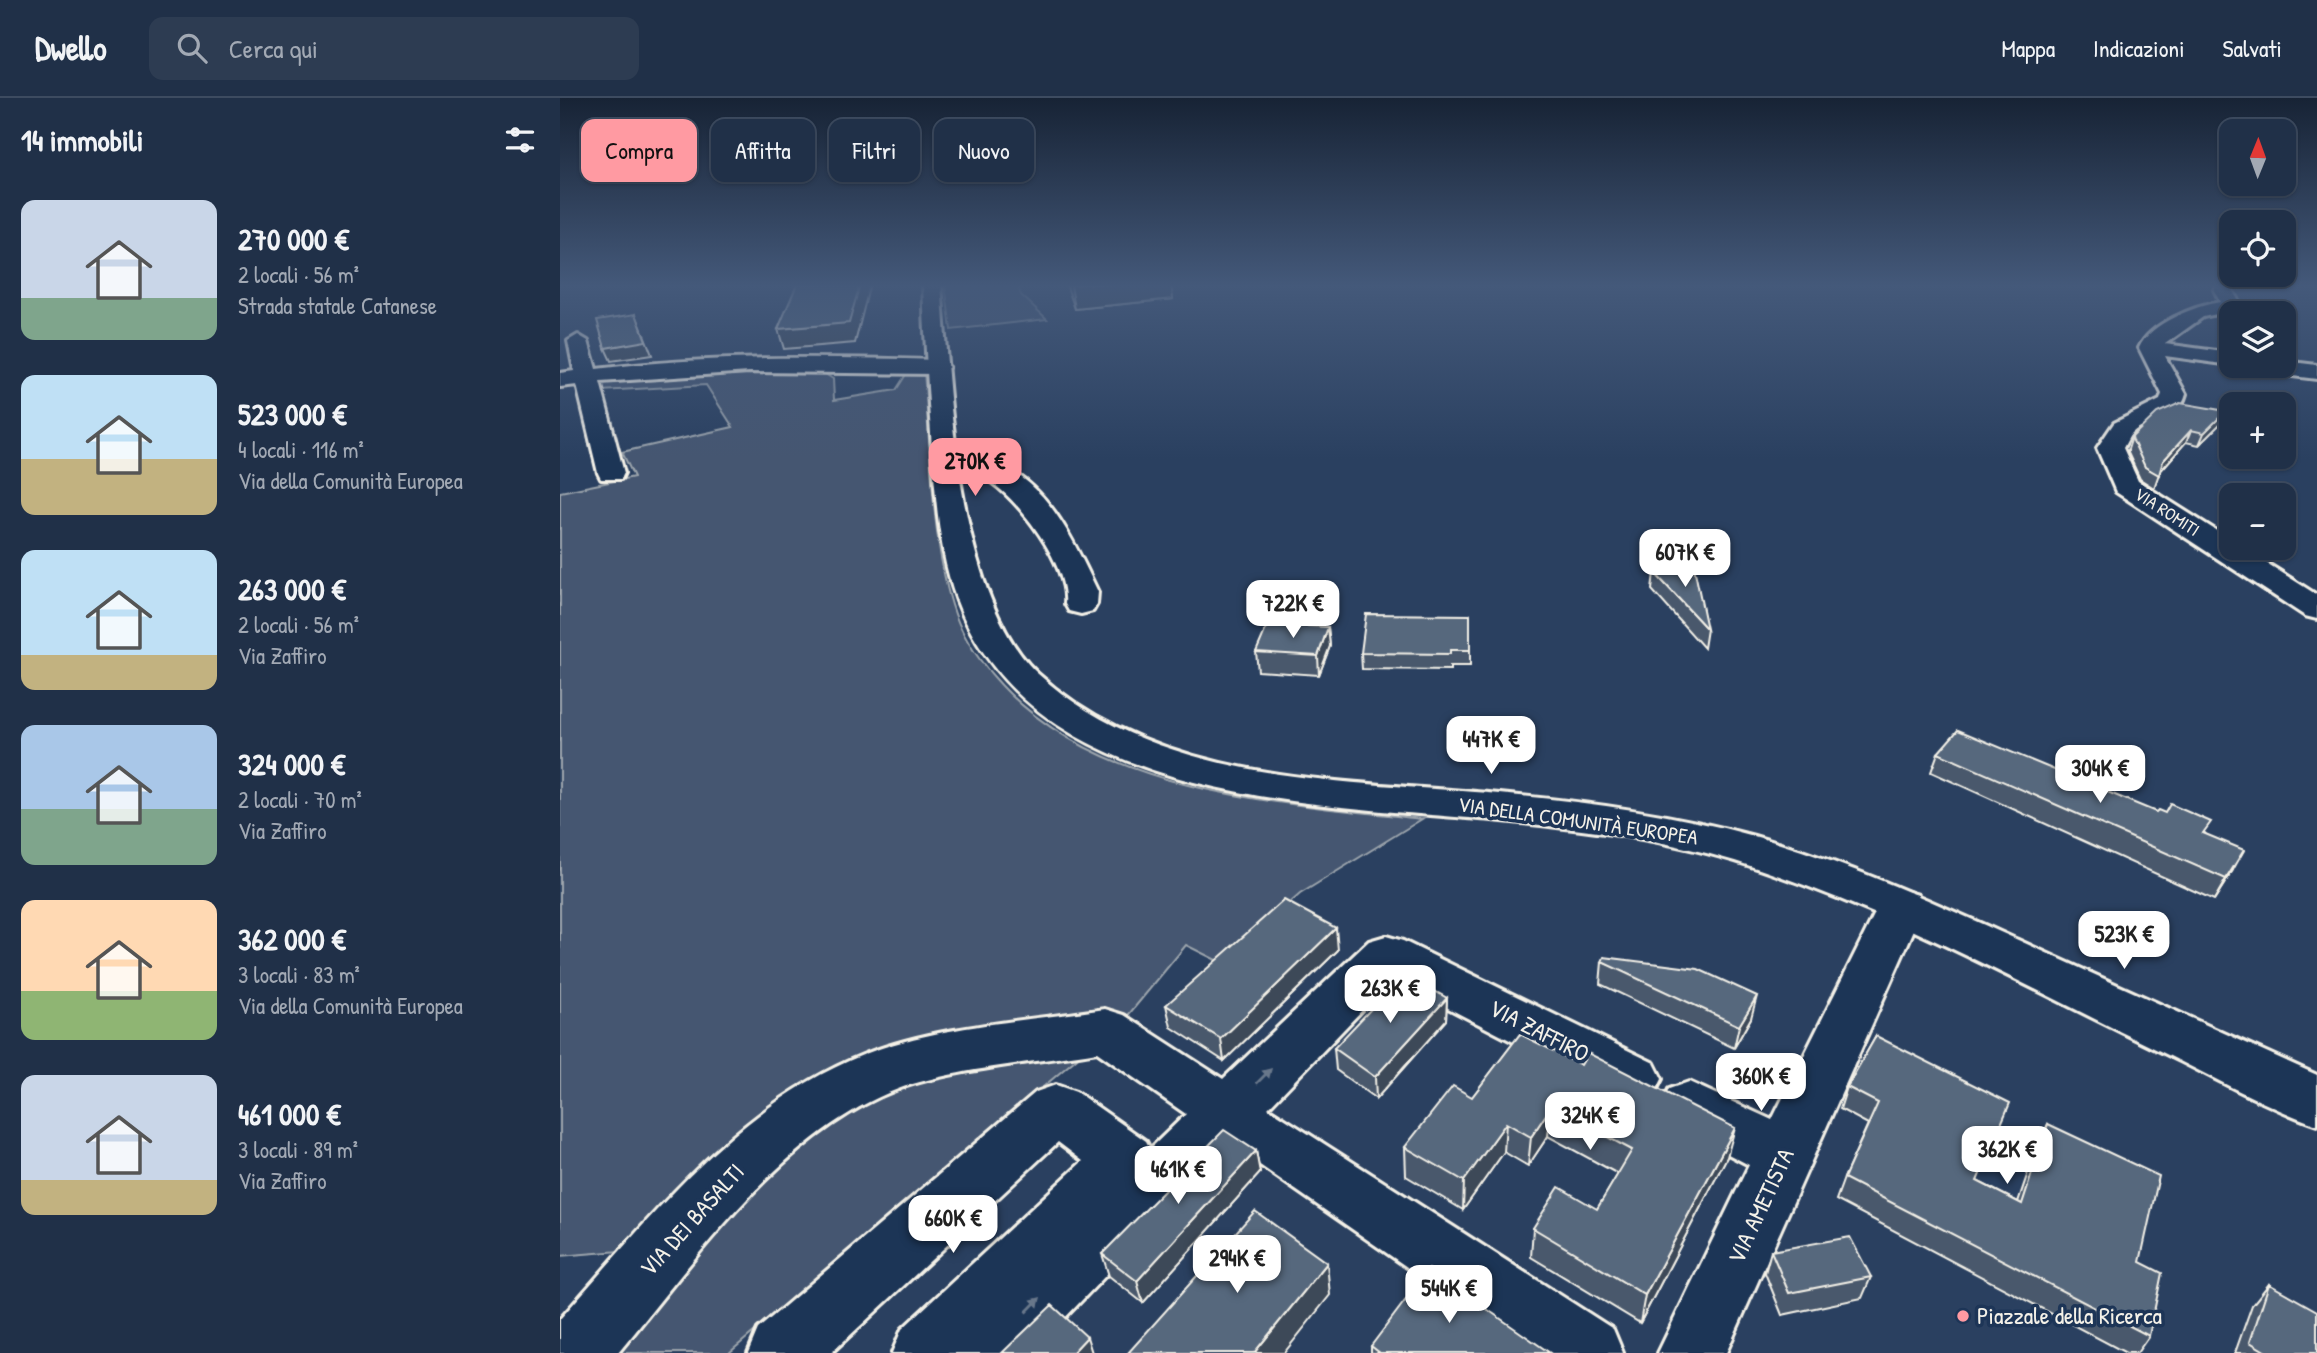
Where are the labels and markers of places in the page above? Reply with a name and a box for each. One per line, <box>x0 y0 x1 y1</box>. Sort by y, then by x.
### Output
pin: 270K € <box>918 438 1032 498</box>
pin: 607K € <box>1628 530 1742 589</box>
pin: 722K € <box>1236 580 1350 640</box>
pin: 447K € <box>1434 716 1548 776</box>
pin: 304K € <box>2043 746 2157 805</box>
pin: 523K € <box>2067 912 2181 971</box>
pin: 263K € <box>1333 965 1447 1025</box>
pin: 360K € <box>1704 1054 1818 1113</box>
pin: 324K € <box>1533 1093 1647 1152</box>
pin: 362K € <box>1950 1126 2064 1186</box>
pin: 461K € <box>1121 1146 1235 1206</box>
pin: 660K € <box>896 1196 1010 1255</box>
pin: 294K € <box>1180 1236 1294 1295</box>
pin: 544K € <box>1392 1266 1506 1325</box>
place label: Piazzale della Ricerca <box>1977 1299 2162 1331</box>
marker: Piazzale della Ricerca <box>1955 1308 1971 1324</box>

